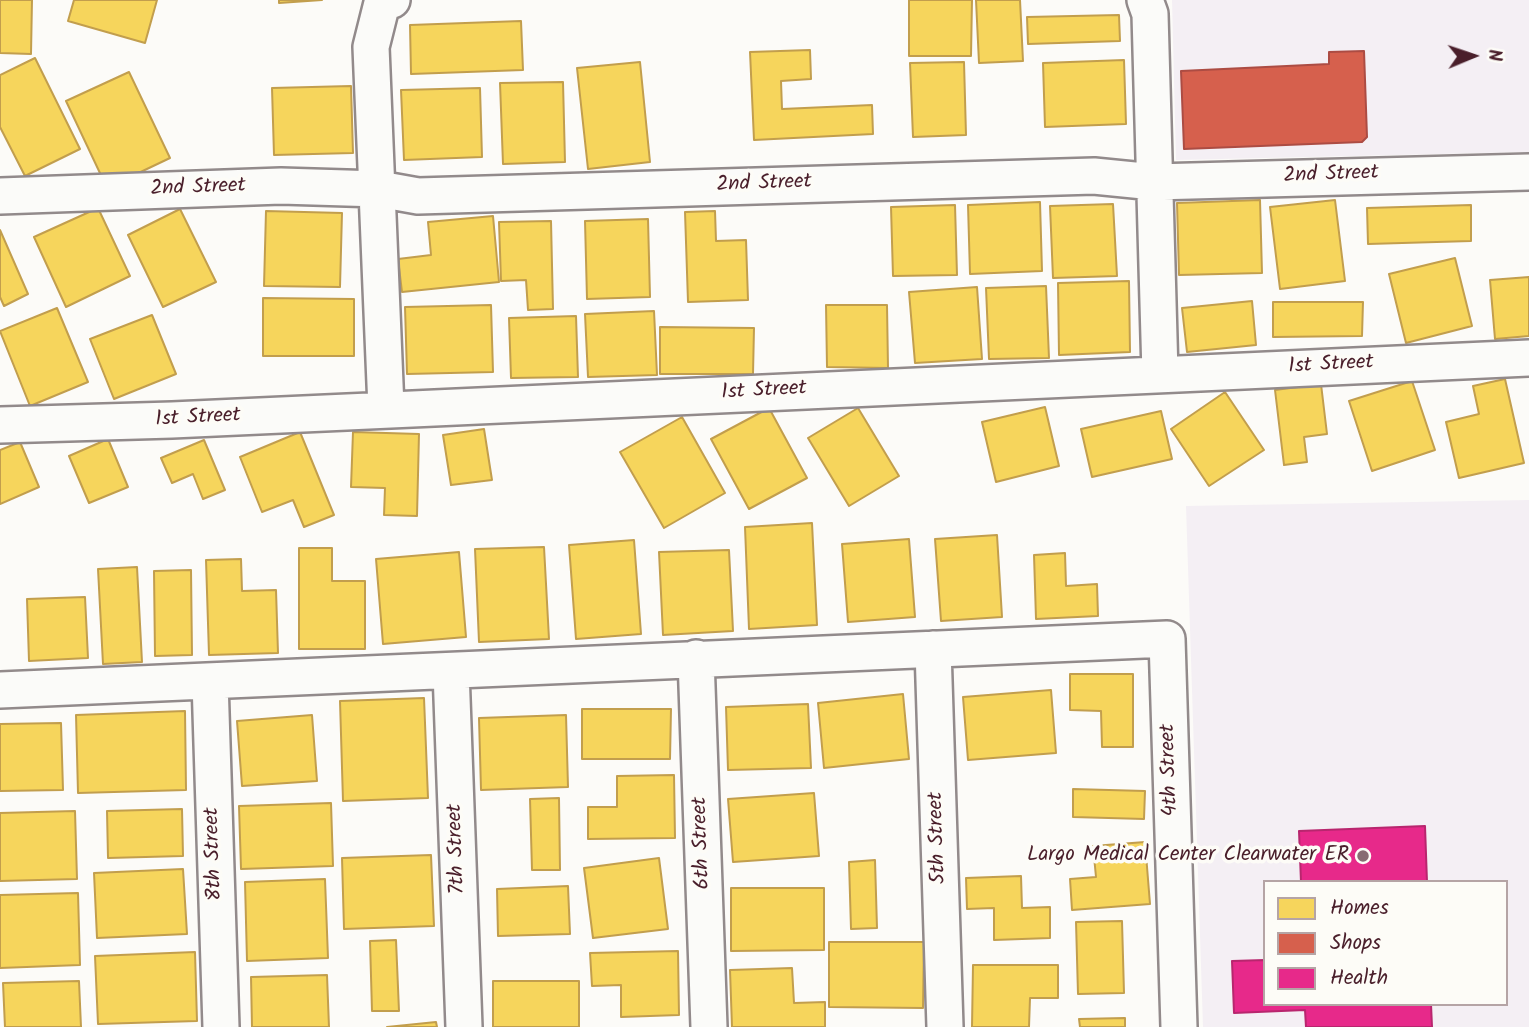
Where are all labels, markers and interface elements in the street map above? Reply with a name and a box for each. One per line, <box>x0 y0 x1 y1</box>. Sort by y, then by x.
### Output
north arrow <box>1438 21 1508 91</box>
text: N <box>1479 49 1509 62</box>
street label: 2nd Street <box>1283 162 1379 190</box>
street label: 2nd Street <box>716 171 812 199</box>
street label: 2nd Street <box>150 175 246 203</box>
street label: 1st Street <box>1288 351 1374 381</box>
street label: 1st Street <box>721 377 807 407</box>
street label: 1st Street <box>155 404 241 434</box>
street label: 4th Street <box>1157 723 1185 817</box>
street label: 5th Street <box>925 791 953 885</box>
street label: 6th Street <box>689 796 717 890</box>
street label: 7th Street <box>444 803 472 895</box>
street label: 8th Street <box>201 807 229 901</box>
place label: Largo Medical Center Clearwater ER <box>1027 843 1349 869</box>
marker: Largo Medical Center Clearwater ER <box>1355 848 1371 864</box>
legend <box>1263 880 1508 1006</box>
text: Homes <box>1330 892 1389 925</box>
text: Shops <box>1330 927 1381 960</box>
text: Health <box>1330 962 1388 995</box>

